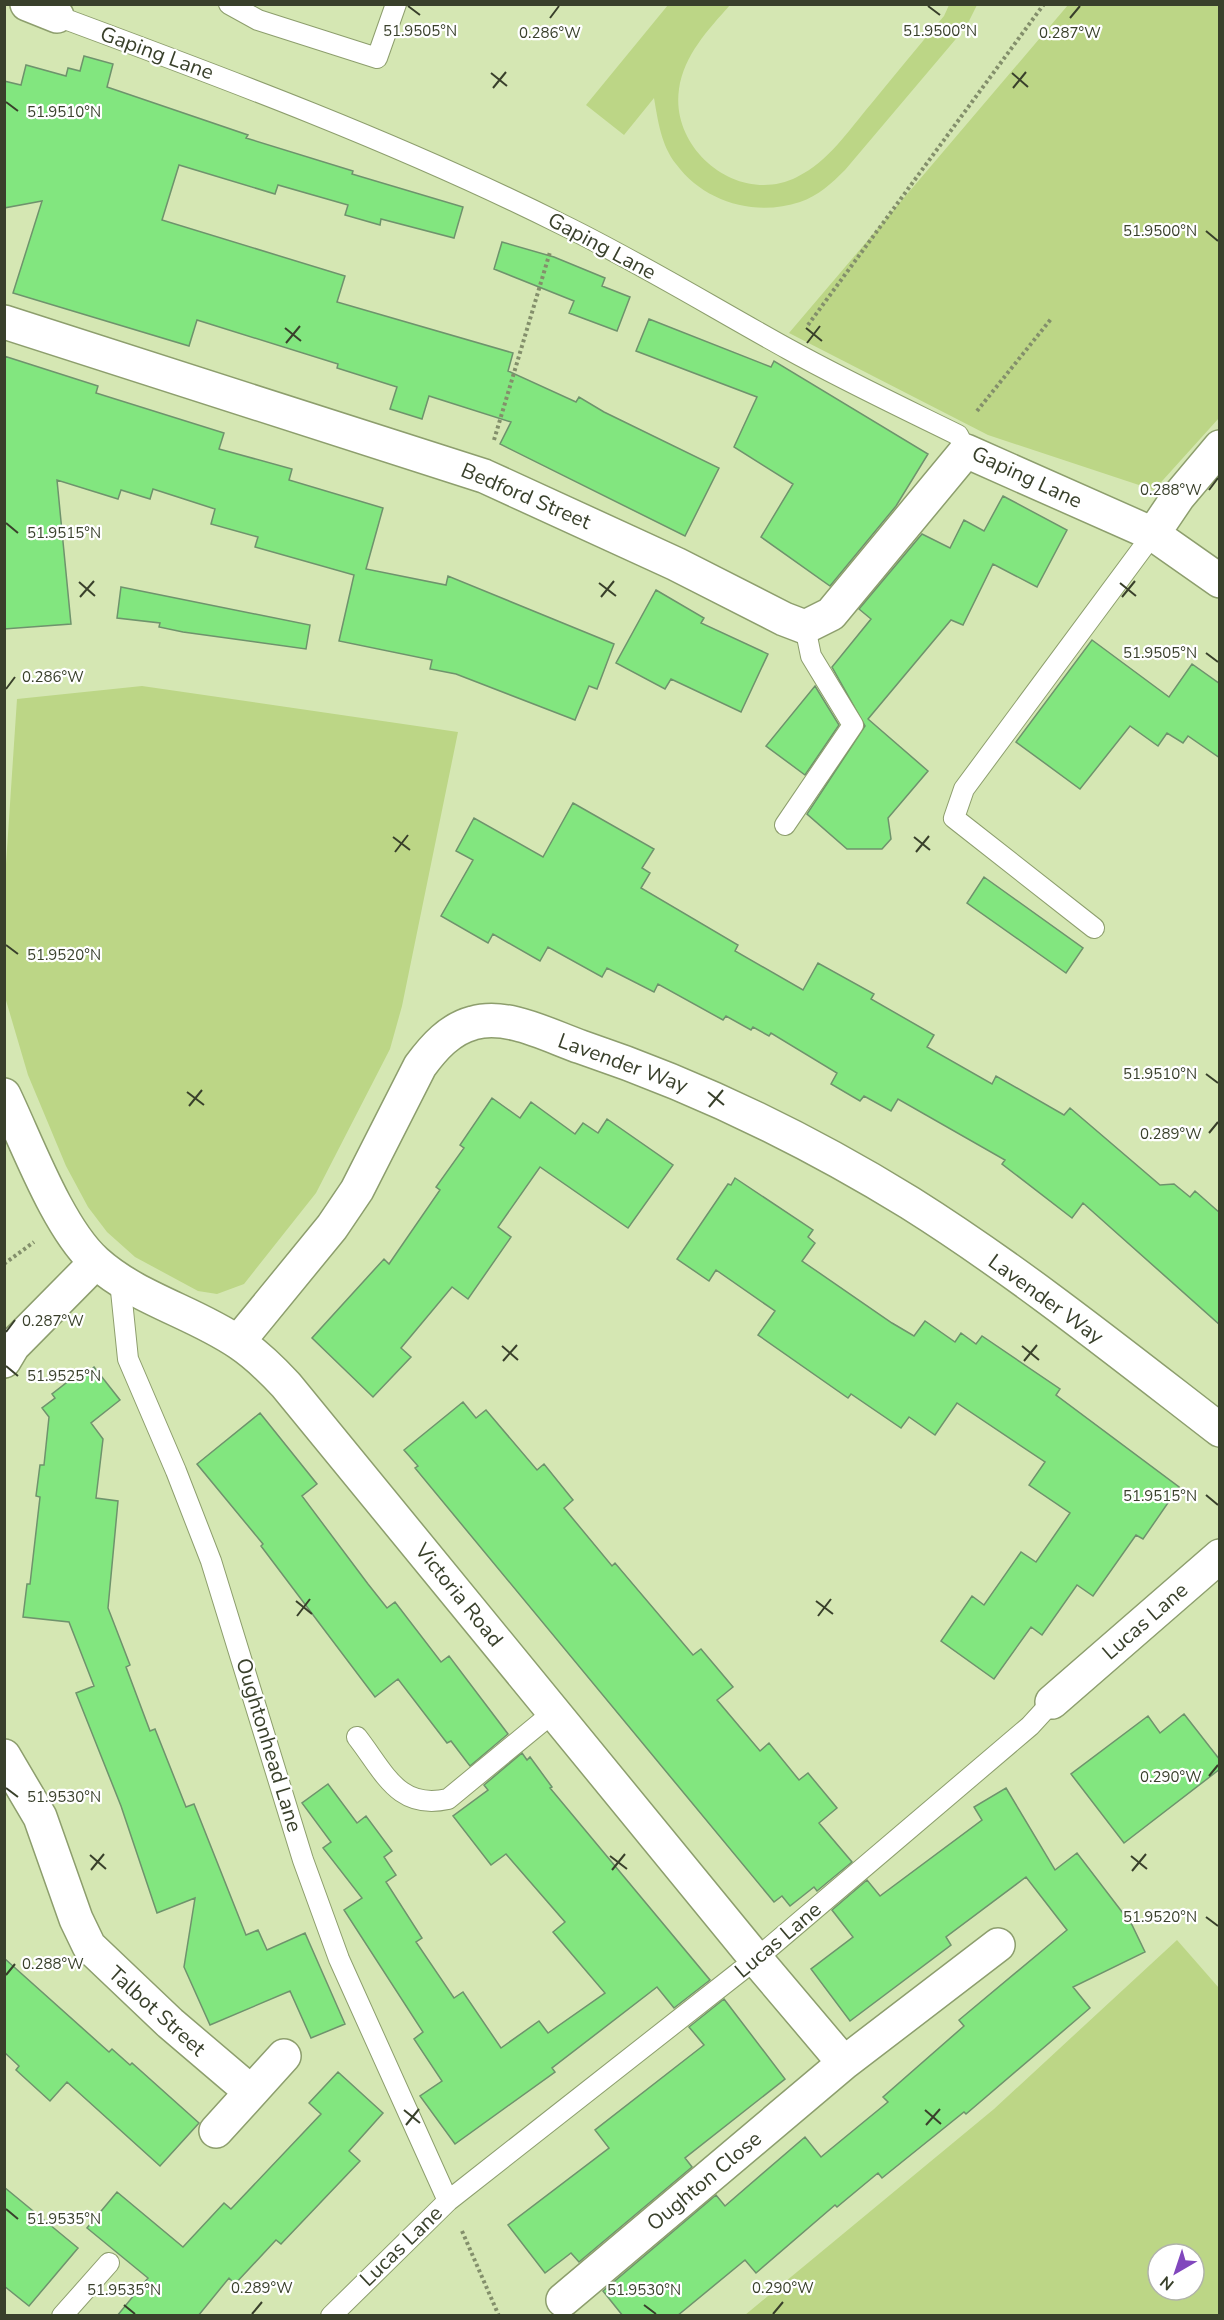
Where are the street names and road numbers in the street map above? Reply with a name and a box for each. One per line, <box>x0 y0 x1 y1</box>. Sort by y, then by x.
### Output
street label: Gaping Lane <box>96 20 218 86</box>
street label: Gaping Lane <box>543 206 661 286</box>
street label: Gaping Lane <box>967 439 1087 515</box>
street label: Bedford Street <box>457 456 596 536</box>
street label: Lavender Way <box>554 1027 692 1100</box>
street label: Lavender Way <box>983 1248 1110 1350</box>
street label: Victoria Road <box>408 1537 509 1653</box>
street label: Lucas Lane <box>1096 1576 1194 1666</box>
street label: Oughtonhead Lane <box>229 1655 309 1835</box>
street label: Lucas Lane <box>729 1896 827 1984</box>
street label: Talbot Street <box>102 1960 212 2063</box>
street label: Oughton Close <box>641 2125 767 2237</box>
street label: Lucas Lane <box>354 2200 448 2292</box>

